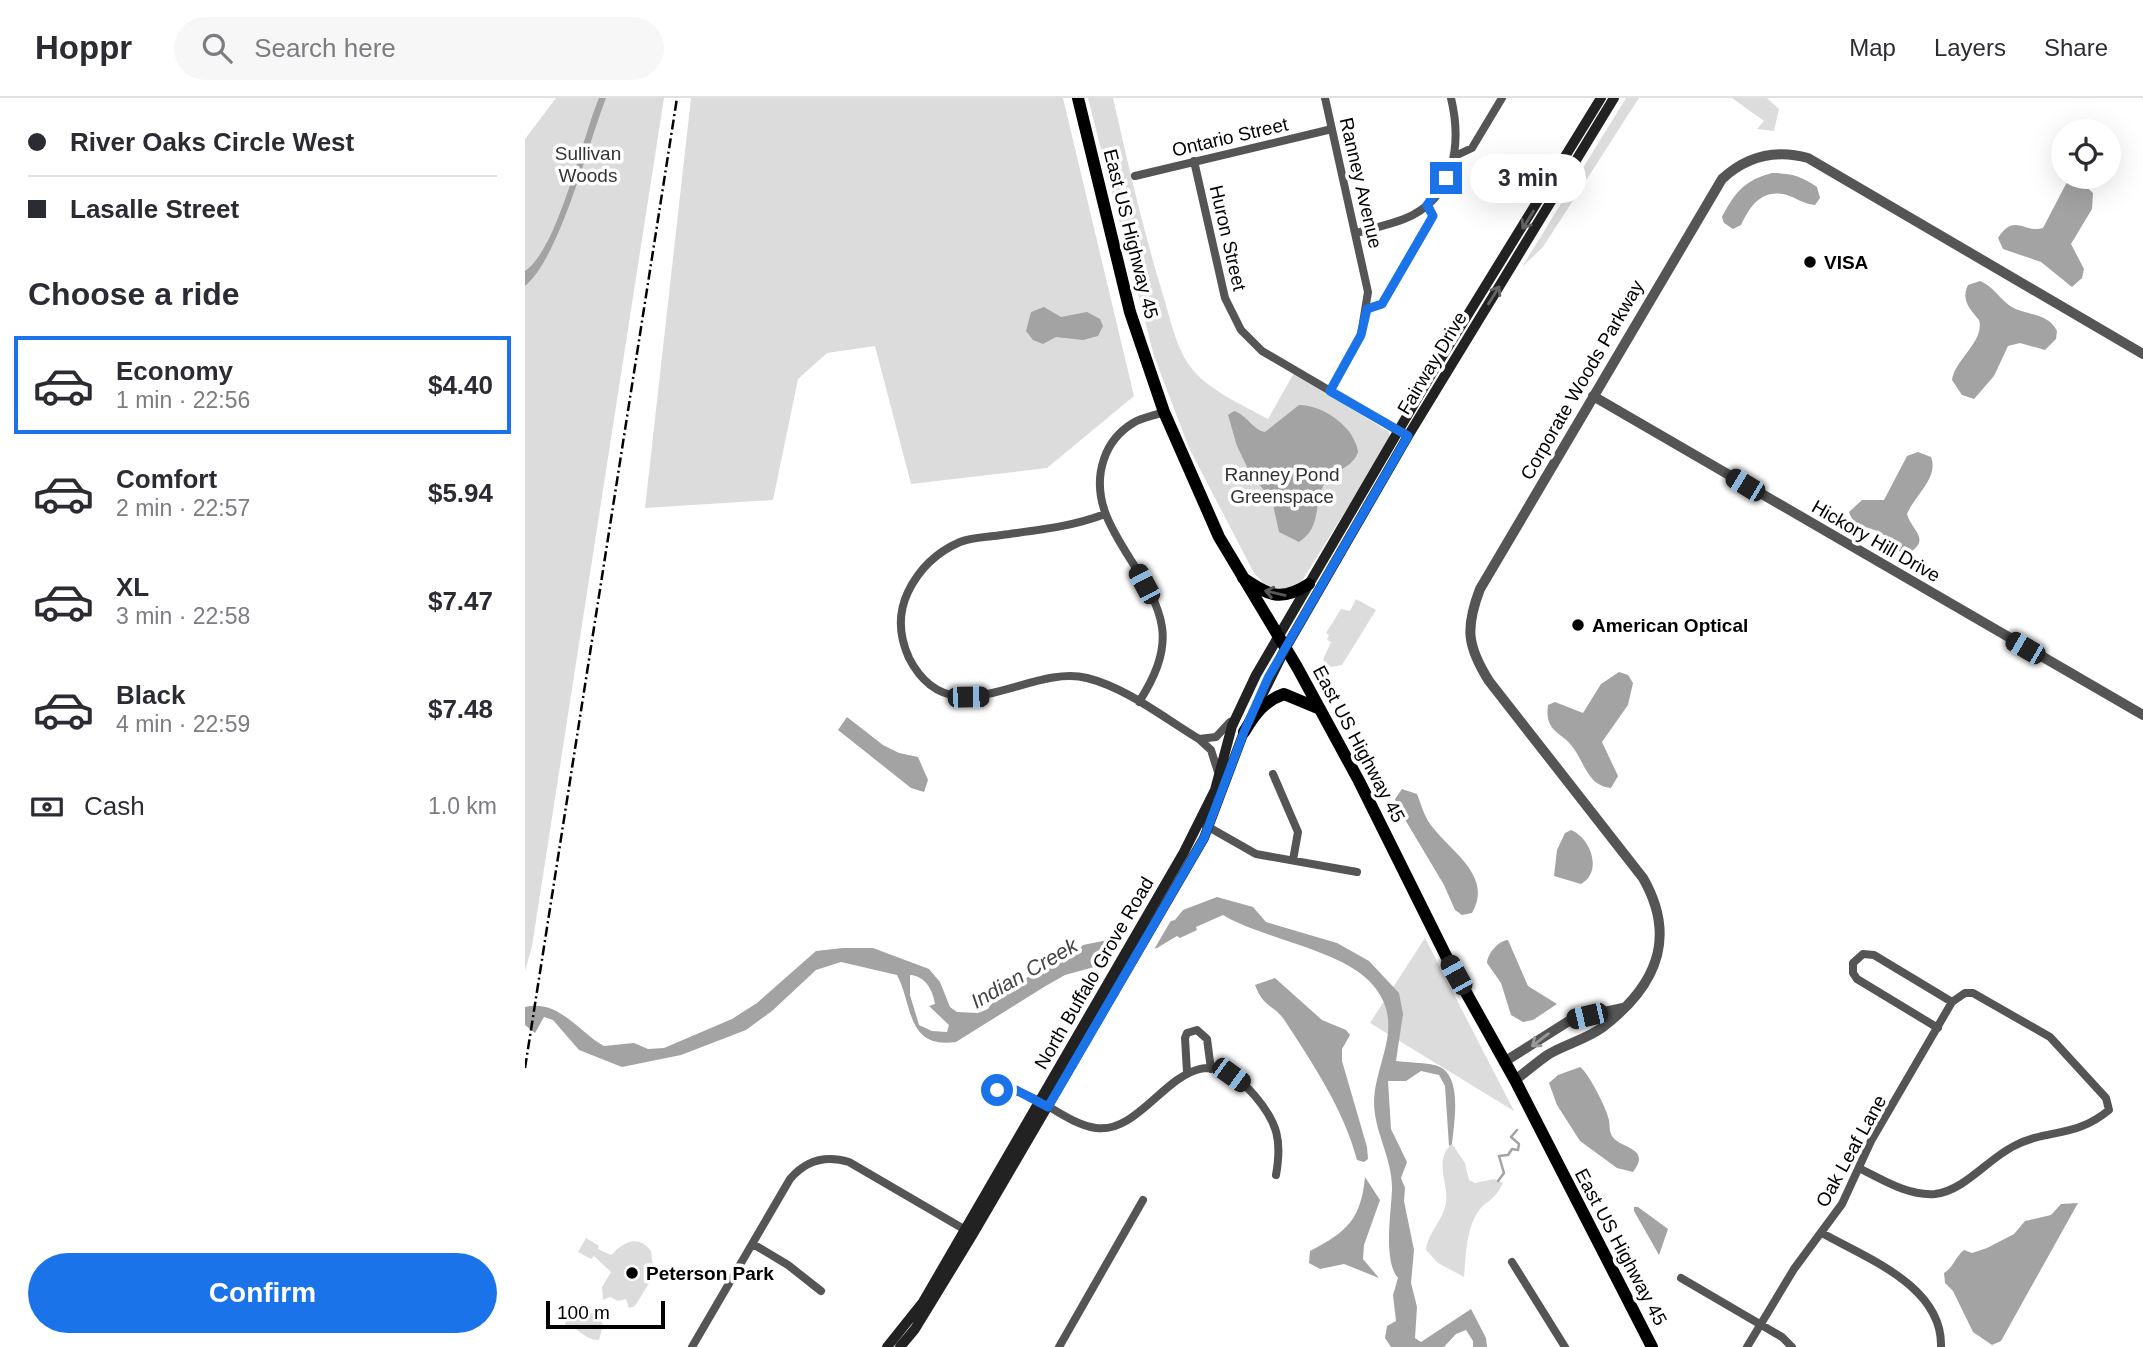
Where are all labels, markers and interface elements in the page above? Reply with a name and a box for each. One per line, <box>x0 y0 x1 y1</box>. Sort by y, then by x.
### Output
search box <box>174 17 664 80</box>
text: Hoppr <box>35 29 132 66</box>
icon: search <box>198 29 236 67</box>
text: Search here <box>254 33 396 63</box>
text: Map <box>1849 34 1896 61</box>
text: Layers <box>1934 34 2006 61</box>
text: Share <box>2044 34 2108 61</box>
street label: Ontario Street <box>1170 113 1291 161</box>
street label: Ranney Avenue <box>1336 115 1386 251</box>
map controls <box>2051 119 2121 189</box>
button: locate <box>2051 119 2121 189</box>
text: River Oaks Circle West <box>70 127 354 157</box>
park label: Sullivan Woods <box>555 143 621 186</box>
street label: East US Highway 45 <box>1100 147 1162 321</box>
callout: 3 min <box>1471 154 1586 202</box>
route end <box>1430 162 1462 194</box>
text: 3 min <box>1498 165 1558 191</box>
street label: Huron Street <box>1206 183 1251 294</box>
text: Lasalle Street <box>70 194 239 224</box>
one-way arrow <box>1521 209 1535 229</box>
place label: VISA <box>1824 252 1869 273</box>
marker: VISA <box>1802 254 1818 270</box>
text: Choose a ride <box>28 276 240 312</box>
street label: Corporate Woods Parkway <box>1516 276 1648 483</box>
one-way arrow <box>1488 285 1502 305</box>
street label: Fairway Drive <box>1393 308 1471 418</box>
icon: car <box>32 354 95 417</box>
text: Economy <box>116 356 233 386</box>
text: $4.40 <box>428 370 493 400</box>
text: 1 min · 22:56 <box>116 387 250 413</box>
icon: car <box>32 462 95 525</box>
text: Comfort <box>116 464 217 494</box>
park label: Ranney Pond Greenspace <box>1224 464 1340 507</box>
car <box>1722 465 1769 505</box>
text: $5.94 <box>428 478 493 508</box>
text: 2 min · 22:57 <box>116 495 250 521</box>
street label: Hickory Hill Drive <box>1808 496 1944 586</box>
car <box>1125 561 1164 607</box>
icon: car <box>32 570 95 633</box>
text: XL <box>116 572 149 602</box>
one-way arrow <box>1264 585 1286 598</box>
text: $7.47 <box>428 586 493 616</box>
text: 3 min · 22:58 <box>116 603 250 629</box>
place label: American Optical <box>1592 615 1748 636</box>
marker: American Optical <box>1570 617 1586 633</box>
car <box>2002 628 2049 668</box>
street label: East US Highway 45 <box>1309 662 1409 826</box>
icon: car <box>32 678 95 741</box>
text: Black <box>116 680 185 710</box>
car <box>947 686 990 708</box>
text: $7.48 <box>428 694 493 724</box>
text: 4 min · 22:59 <box>116 711 250 737</box>
icon: cash <box>28 788 66 826</box>
text: Cash <box>84 791 145 821</box>
text: 1.0 km <box>428 793 497 819</box>
street label: North Buffalo Grove Road <box>1030 873 1158 1073</box>
water label: Indian Creek <box>967 933 1083 1013</box>
car <box>1437 952 1476 998</box>
car <box>1565 1001 1610 1031</box>
one-way arrow <box>1531 1033 1550 1047</box>
car <box>1208 1054 1255 1096</box>
route start <box>981 1074 1013 1106</box>
street label: Oak Leaf Lane <box>1812 1091 1890 1211</box>
street label: East US Highway 45 <box>1571 1165 1671 1329</box>
button: Confirm <box>28 1253 497 1333</box>
place label: Peterson Park <box>646 1263 774 1284</box>
marker: Peterson Park <box>624 1265 640 1281</box>
scale bar <box>546 1298 665 1330</box>
text: 100 m <box>557 1302 610 1323</box>

